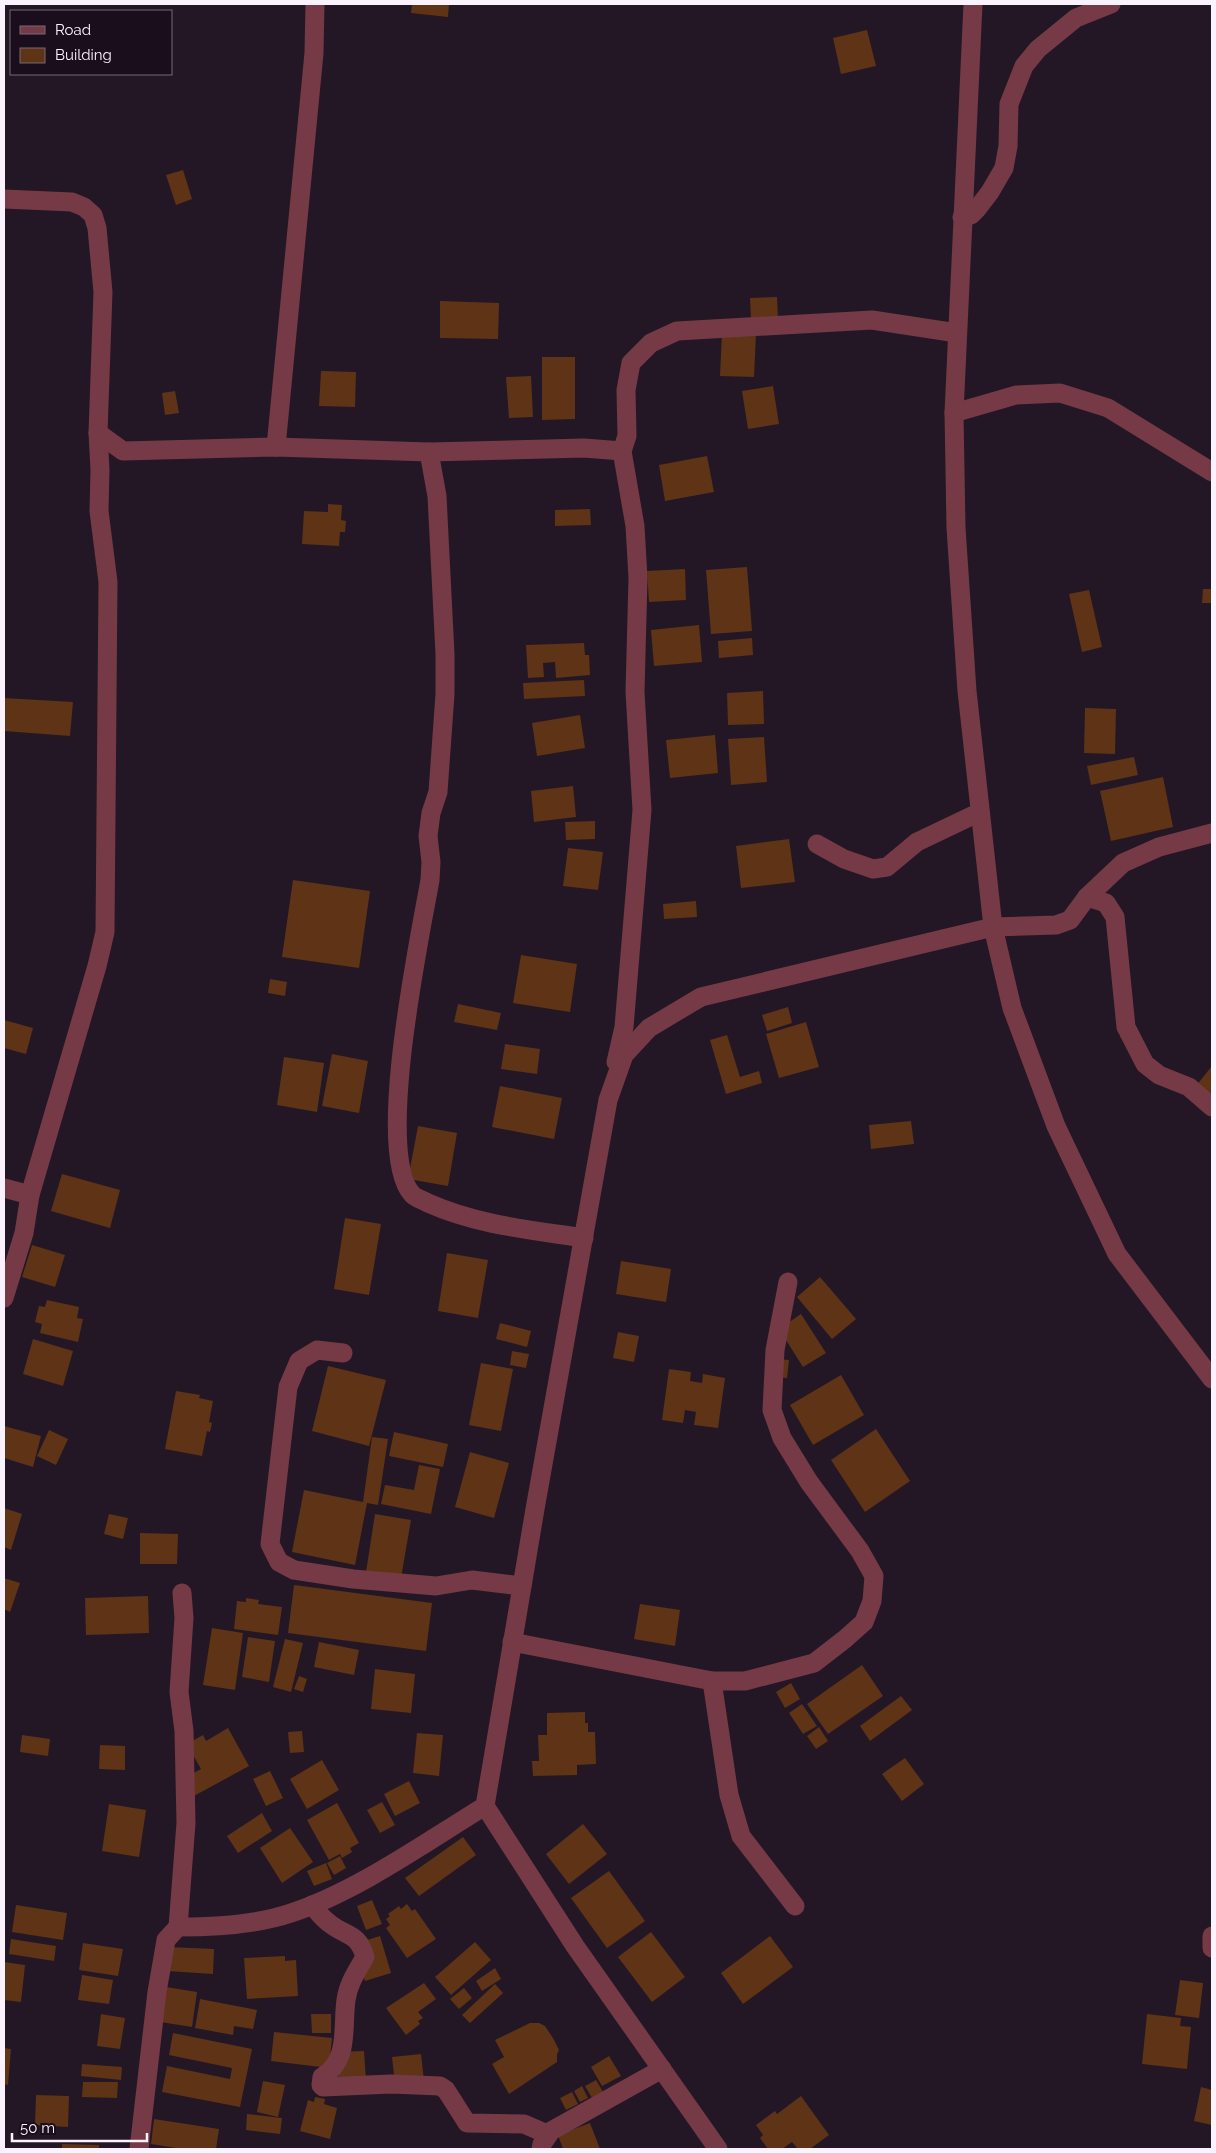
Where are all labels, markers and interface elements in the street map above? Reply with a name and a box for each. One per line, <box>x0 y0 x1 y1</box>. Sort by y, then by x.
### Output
legend <box>10 10 172 75</box>
text: Road <box>55 21 91 39</box>
text: Building <box>55 46 112 64</box>
scale bar <box>12 2110 148 2142</box>
text: 50 m <box>20 2119 55 2137</box>

